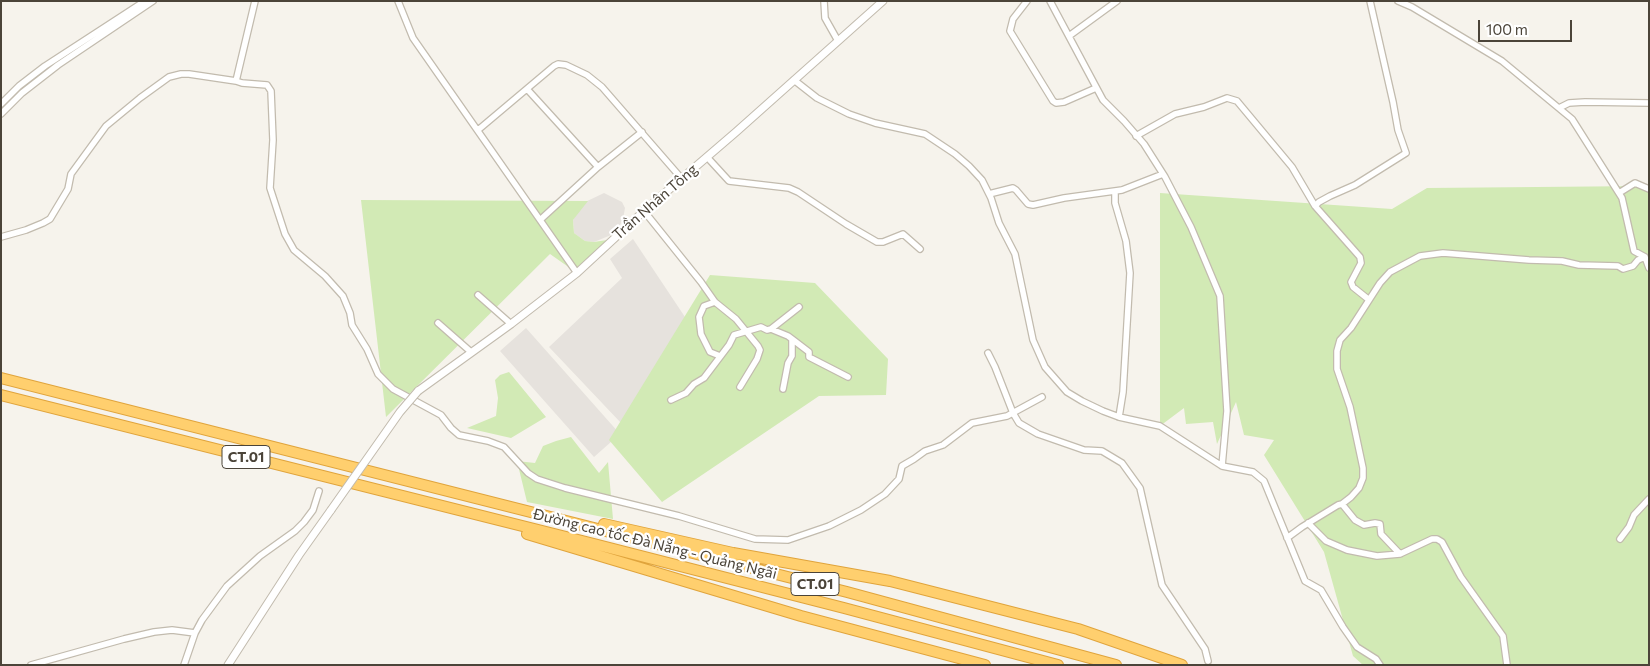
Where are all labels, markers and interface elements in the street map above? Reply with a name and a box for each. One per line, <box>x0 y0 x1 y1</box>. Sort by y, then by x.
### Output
scale bar <box>1480 10 1574 42</box>
text: 100 m <box>1486 20 1528 38</box>
street label: Trần Nhân Tông <box>609 160 701 244</box>
road number: CT.01 <box>222 446 270 468</box>
street label: Đường cao tốc Đà Nẵng - Quảng Ngãi <box>531 505 779 583</box>
road number: CT.01 <box>791 572 839 596</box>

